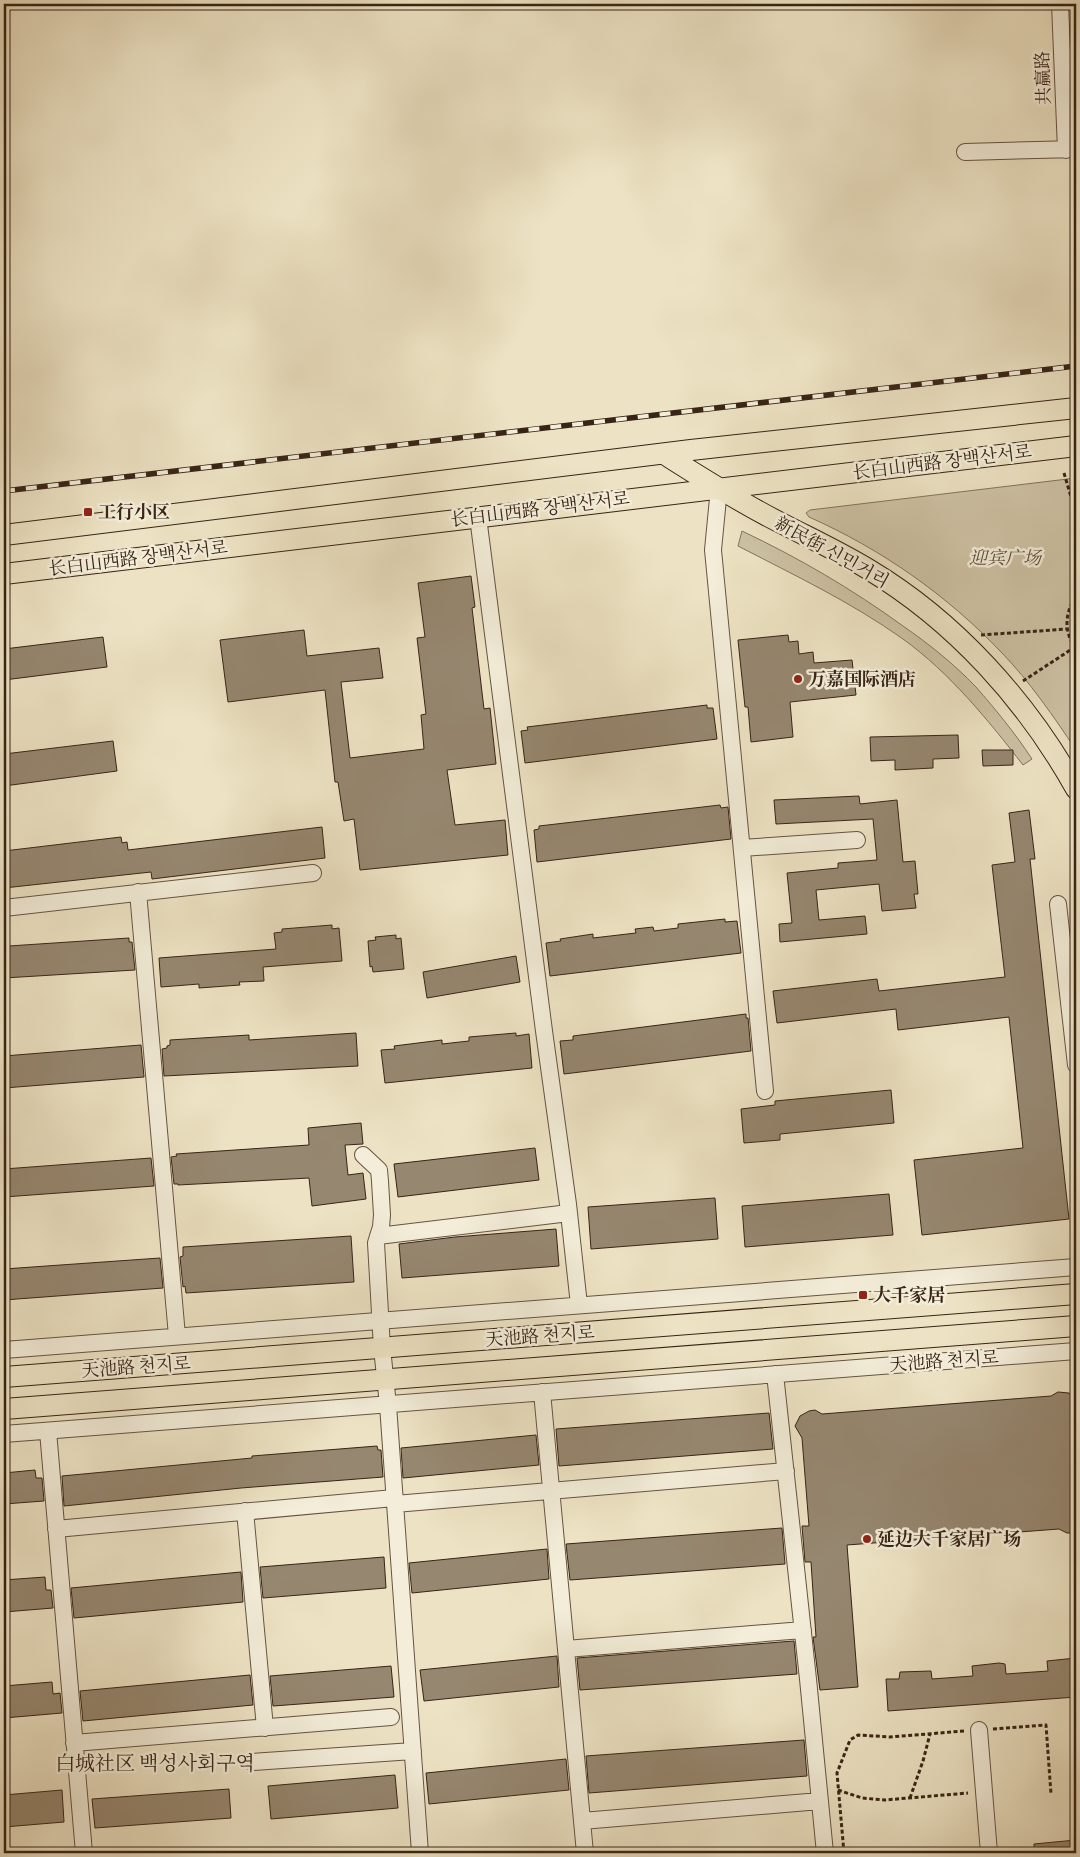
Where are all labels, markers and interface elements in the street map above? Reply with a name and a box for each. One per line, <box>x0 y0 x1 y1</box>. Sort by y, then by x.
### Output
street label: 共赢路 <box>1030 51 1056 105</box>
street label: 长白山西路 장백산서로 <box>851 439 1033 485</box>
street label: 长白山西路 장백산서로 <box>449 486 631 532</box>
place label: 工行小区 <box>98 500 170 524</box>
marker: 工行小区 <box>82 506 94 518</box>
street label: 新民街 신민거리 <box>771 511 893 593</box>
street label: 长白山西路 장백산서로 <box>47 535 229 581</box>
park label: 迎宾广场 <box>969 546 1043 570</box>
place label: 万嘉国际酒店 <box>808 667 916 691</box>
marker: 万嘉国际酒店 <box>792 673 804 685</box>
place label: 大千家居 <box>873 1283 945 1307</box>
marker: 大千家居 <box>857 1289 869 1301</box>
street label: 天池路 천지로 <box>484 1320 596 1352</box>
street label: 天池路 천지로 <box>888 1345 1000 1377</box>
street label: 天池路 천지로 <box>80 1351 192 1383</box>
place label: 延边大千家居广场 <box>877 1527 1021 1551</box>
marker: 延边大千家居广场 <box>861 1533 873 1545</box>
district label: 白城社区 백성사회구역 <box>55 1750 255 1777</box>

